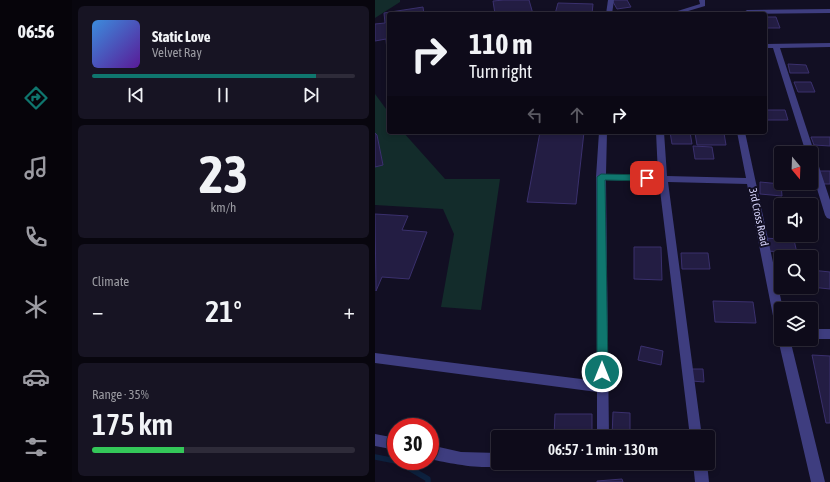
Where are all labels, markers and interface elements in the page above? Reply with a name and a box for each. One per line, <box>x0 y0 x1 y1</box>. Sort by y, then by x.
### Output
text: 06:56 <box>17 21 55 42</box>
text: Static Love <box>152 28 211 45</box>
icon: right <box>403 28 455 80</box>
text: 110 m <box>469 28 532 60</box>
text: Velvet Ray <box>152 45 202 60</box>
text: Turn right <box>469 61 532 82</box>
icon: directions <box>22 84 50 112</box>
icon: previous <box>125 84 147 106</box>
icon: pause <box>212 84 234 106</box>
icon: next <box>300 84 322 106</box>
icon: left <box>524 104 546 126</box>
icon: ahead <box>566 104 588 126</box>
icon: right <box>608 104 630 126</box>
text: 23 <box>199 144 248 204</box>
north arrow <box>774 146 818 190</box>
map controls <box>774 146 818 346</box>
icon: music <box>22 154 50 182</box>
pin <box>630 161 664 195</box>
icon: arrive <box>636 167 658 189</box>
street label: 3rd Cross Road <box>747 187 771 247</box>
button: sound <box>774 198 818 242</box>
text: km/h <box>211 200 236 215</box>
icon: phone <box>22 223 50 251</box>
button: search <box>774 250 818 294</box>
text: Climate <box>92 274 129 289</box>
icon: climate <box>22 293 50 321</box>
text: 21° <box>205 294 242 328</box>
text: − <box>92 298 103 324</box>
text: + <box>344 298 355 324</box>
button: layers <box>774 302 818 346</box>
position arrow <box>581 351 623 393</box>
icon: car <box>22 363 50 391</box>
text: Range · 35% <box>92 387 149 402</box>
text: 175 km <box>92 407 173 441</box>
speed limit sign: 30 <box>387 418 439 470</box>
icon: filters <box>22 433 50 461</box>
text: 06:57 · 1 min · 130 m <box>548 441 658 458</box>

